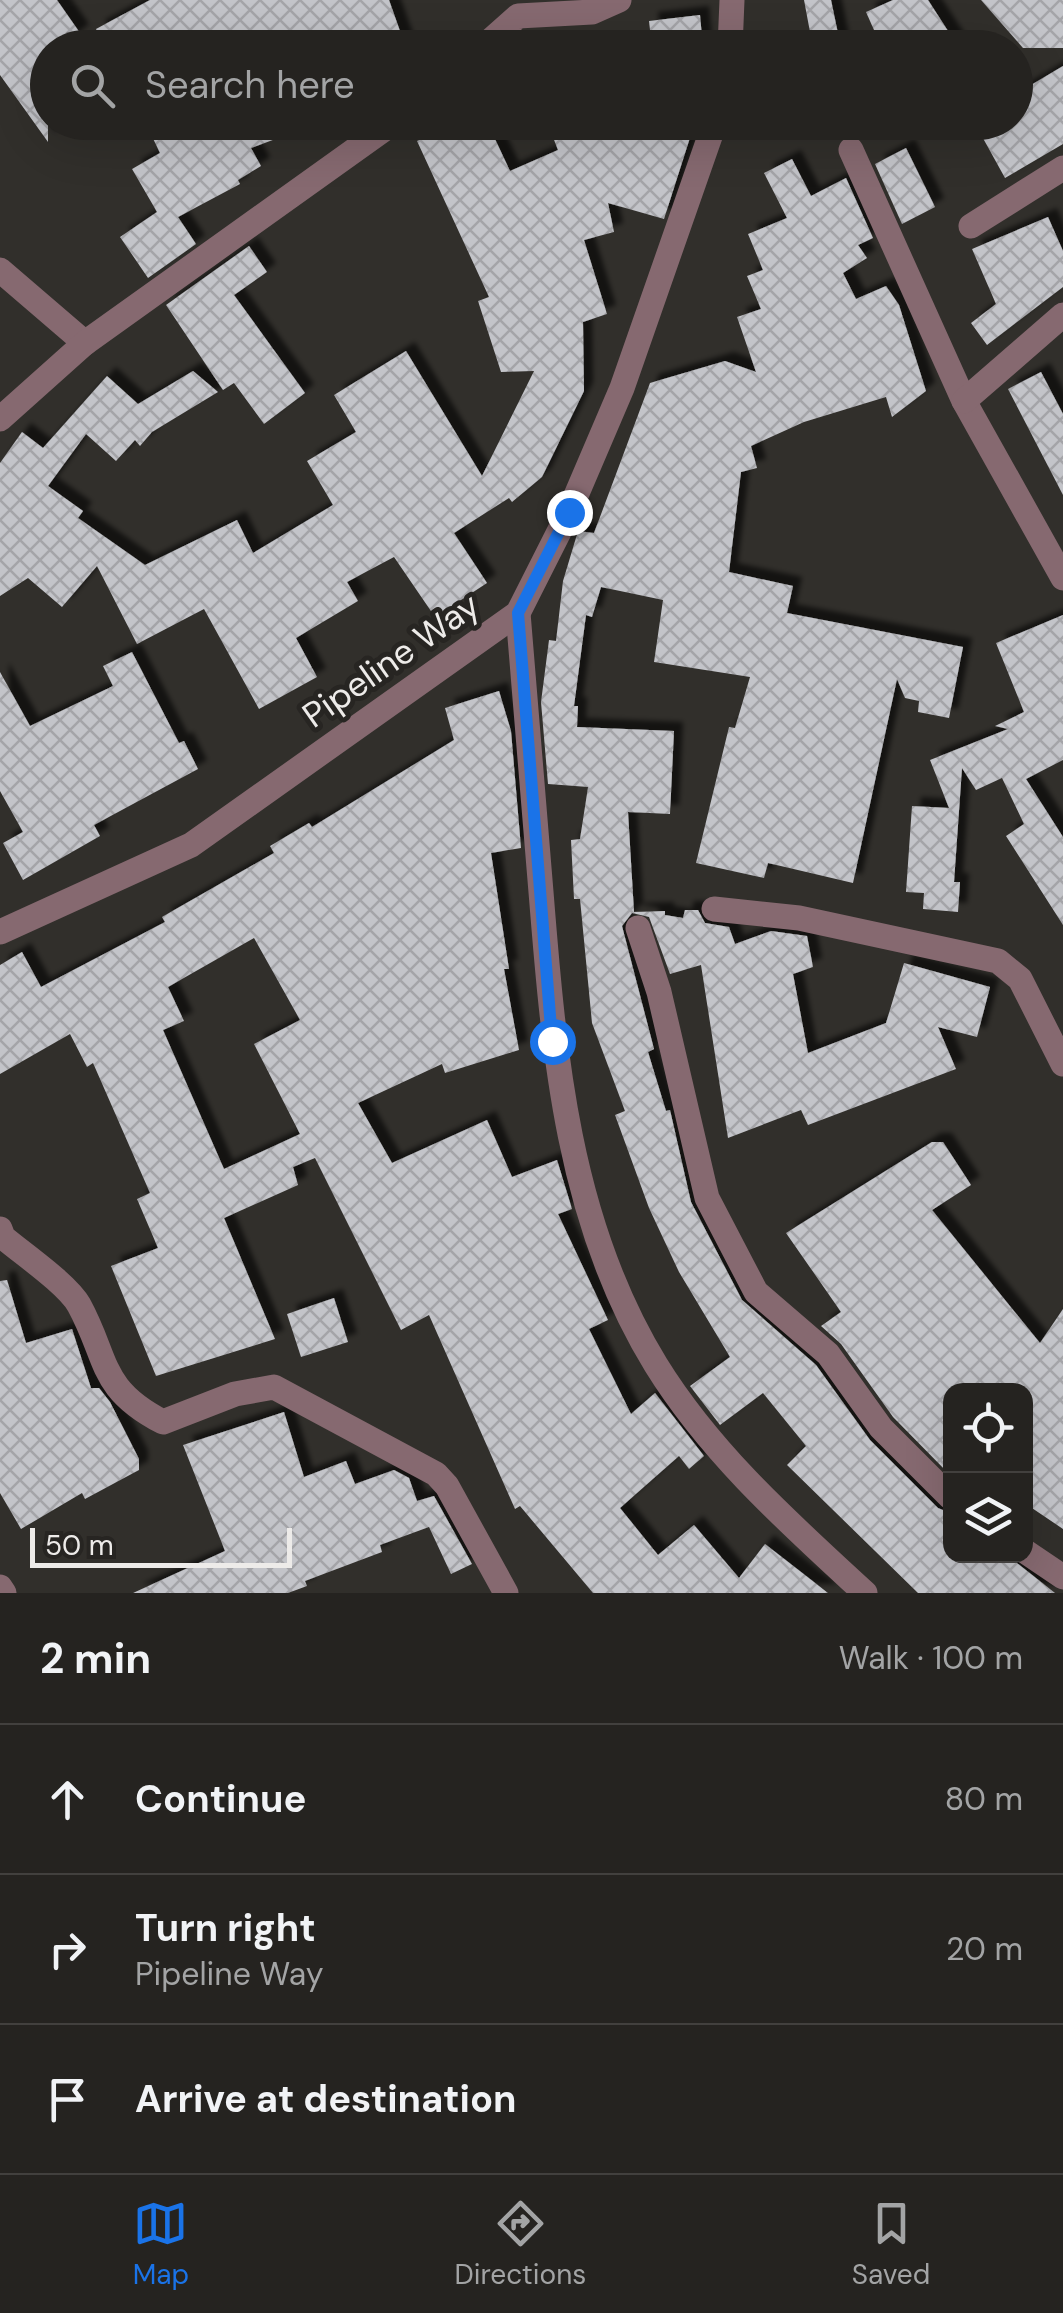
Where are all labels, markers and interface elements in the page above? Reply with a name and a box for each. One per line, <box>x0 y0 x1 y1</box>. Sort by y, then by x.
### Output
search box <box>30 30 1033 140</box>
icon: search <box>65 58 120 113</box>
text: Search here <box>145 60 355 110</box>
route end <box>547 490 593 536</box>
street label: Pipeline Way <box>293 582 489 738</box>
route start <box>530 1019 576 1065</box>
map controls <box>943 1383 1033 1563</box>
button: locate <box>943 1383 1033 1473</box>
button: layers <box>943 1473 1033 1563</box>
scale bar <box>30 1523 292 1568</box>
text: 50 m <box>45 1527 114 1564</box>
text: 2 min <box>40 1631 151 1686</box>
text: Walk · 100 m <box>839 1637 1023 1679</box>
icon: ahead <box>40 1772 95 1827</box>
text: Continue <box>135 1774 306 1824</box>
text: 80 m <box>945 1778 1023 1820</box>
text: Turn right <box>135 1903 316 1953</box>
icon: right <box>40 1922 95 1977</box>
text: 20 m <box>946 1928 1023 1970</box>
text: Pipeline Way <box>135 1953 323 1995</box>
icon: arrive <box>40 2072 95 2127</box>
text: Arrive at destination <box>135 2074 517 2124</box>
tab: Map <box>133 2196 189 2293</box>
tab: Directions <box>455 2196 586 2293</box>
tab: Saved <box>852 2196 930 2293</box>

